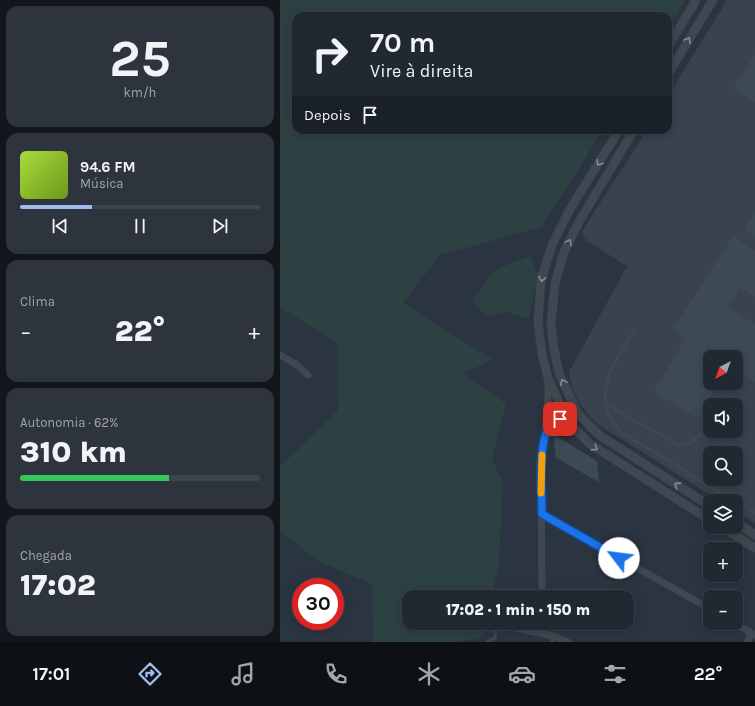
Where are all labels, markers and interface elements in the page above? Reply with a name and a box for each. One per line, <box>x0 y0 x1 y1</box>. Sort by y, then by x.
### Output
text: 70 m <box>370 26 435 59</box>
text: 25 <box>109 28 171 89</box>
icon: right <box>304 28 356 80</box>
one-way arrow <box>684 37 691 44</box>
text: Vire à direita <box>370 60 474 82</box>
text: km/h <box>124 85 156 100</box>
icon: arrive <box>359 104 381 126</box>
text: Depois <box>304 106 351 124</box>
text: 94.6 FM <box>80 158 136 176</box>
one-way arrow <box>596 159 603 166</box>
text: Música <box>80 176 123 191</box>
icon: previous <box>49 215 71 237</box>
icon: pause <box>129 215 151 237</box>
icon: next <box>209 215 231 237</box>
one-way arrow <box>564 239 572 246</box>
one-way arrow <box>539 276 547 282</box>
text: Clima <box>20 294 55 309</box>
text: 22° <box>114 313 166 349</box>
text: − <box>20 319 32 345</box>
text: + <box>248 319 260 345</box>
north arrow <box>703 350 743 390</box>
map controls <box>703 350 743 630</box>
one-way arrow <box>560 378 568 386</box>
button: sound <box>703 398 743 438</box>
pin <box>543 402 577 436</box>
icon: arrive <box>549 408 571 430</box>
text: Autonomia · 62% <box>20 415 118 430</box>
text: 310 km <box>20 434 127 470</box>
one-way arrow <box>591 443 598 450</box>
button: search <box>703 446 743 486</box>
one-way arrow <box>674 482 681 490</box>
button: layers <box>703 494 743 534</box>
position arrow <box>598 537 640 579</box>
button: + <box>703 542 743 582</box>
text: Chegada <box>20 548 72 563</box>
text: 17:02 <box>20 567 96 603</box>
speed limit sign: 30 <box>292 578 344 630</box>
button: − <box>703 590 743 630</box>
text: 17:02 · 1 min · 150 m <box>446 601 590 619</box>
icon: directions <box>136 660 164 688</box>
icon: music <box>229 660 257 688</box>
icon: phone <box>322 660 350 688</box>
icon: climate <box>415 660 443 688</box>
icon: car <box>508 660 536 688</box>
icon: filters <box>601 660 629 688</box>
text: 17:01 <box>33 663 71 685</box>
text: 22° <box>694 663 722 685</box>

